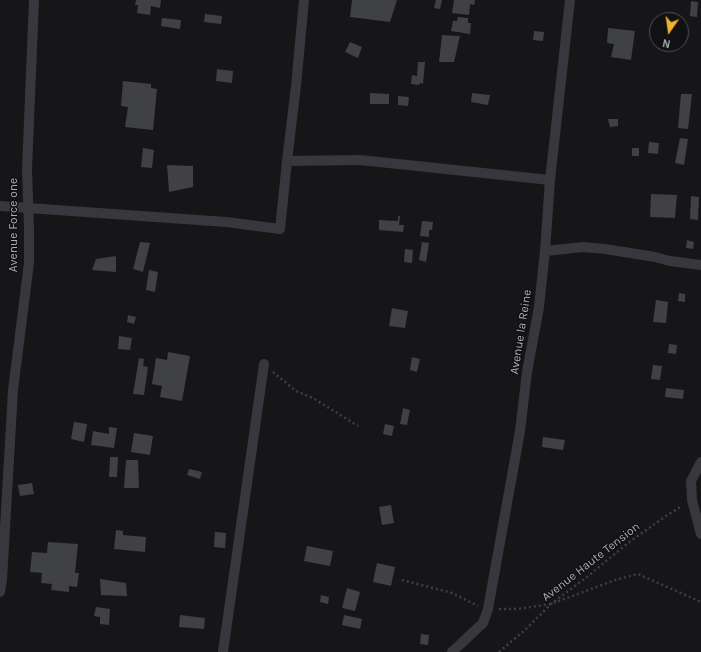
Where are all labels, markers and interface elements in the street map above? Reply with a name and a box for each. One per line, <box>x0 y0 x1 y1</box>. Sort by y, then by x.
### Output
north arrow <box>649 12 689 52</box>
text: N <box>661 36 672 50</box>
street label: Avenue Force one <box>7 178 21 272</box>
street label: Avenue la Reine <box>507 289 535 375</box>
street label: Avenue Haute Tension <box>539 519 643 605</box>

